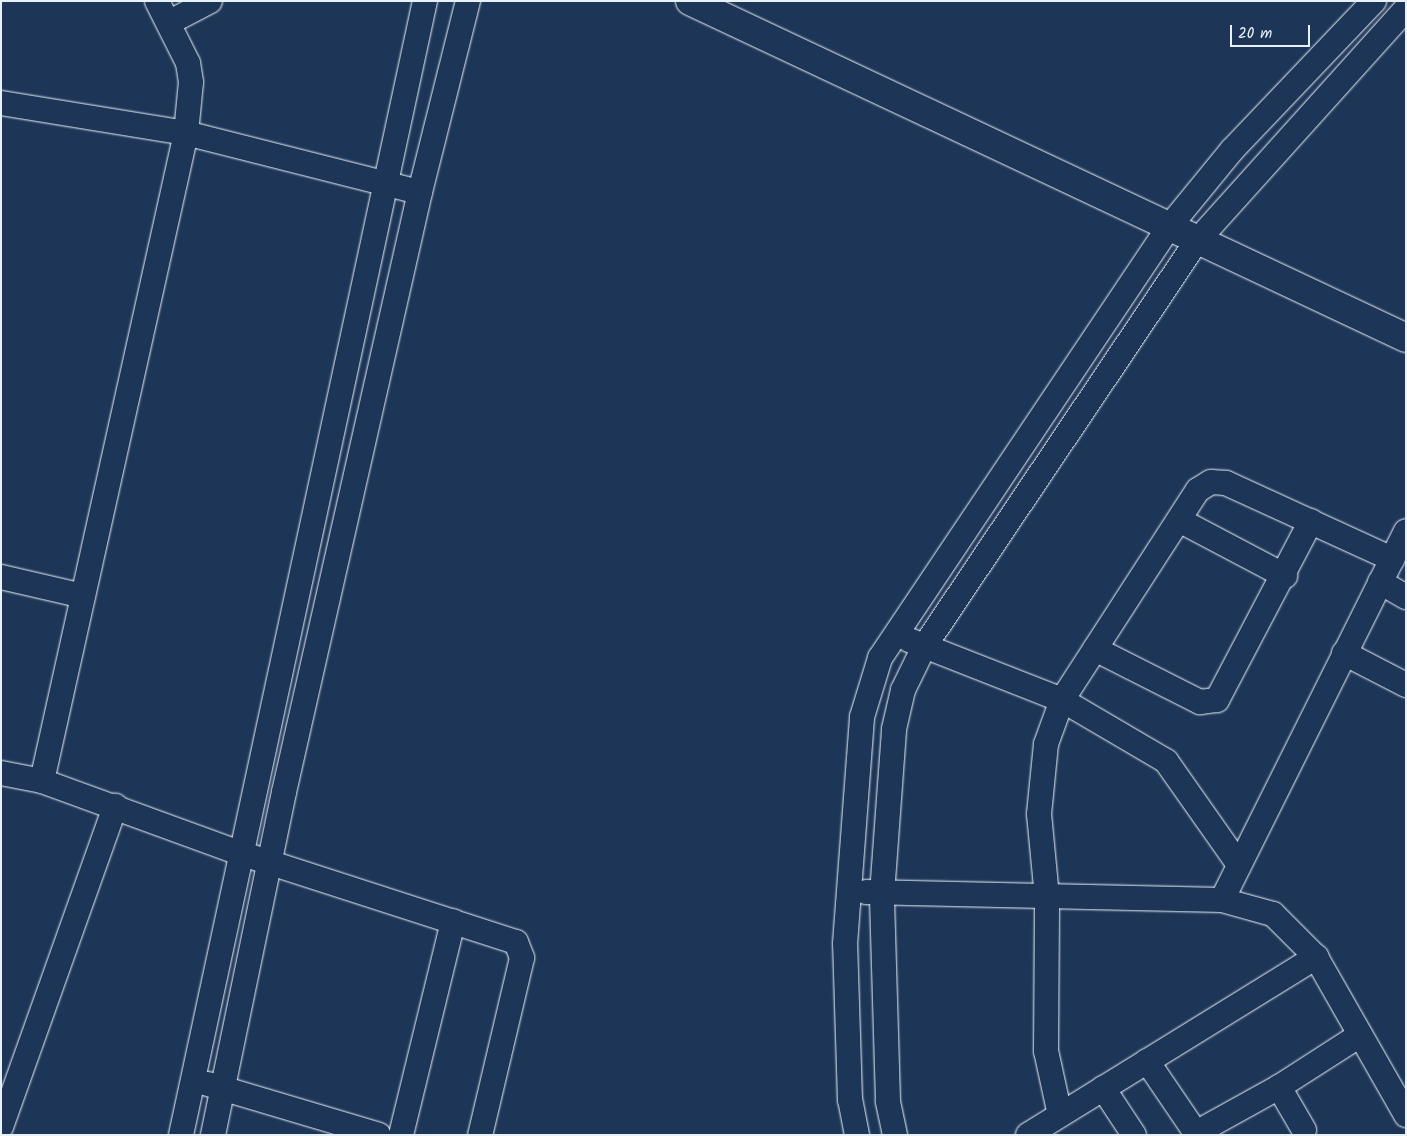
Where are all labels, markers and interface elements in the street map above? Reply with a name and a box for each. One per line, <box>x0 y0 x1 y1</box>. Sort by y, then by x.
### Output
scale bar <box>1232 15 1312 47</box>
text: 20 m <box>1238 22 1272 46</box>

